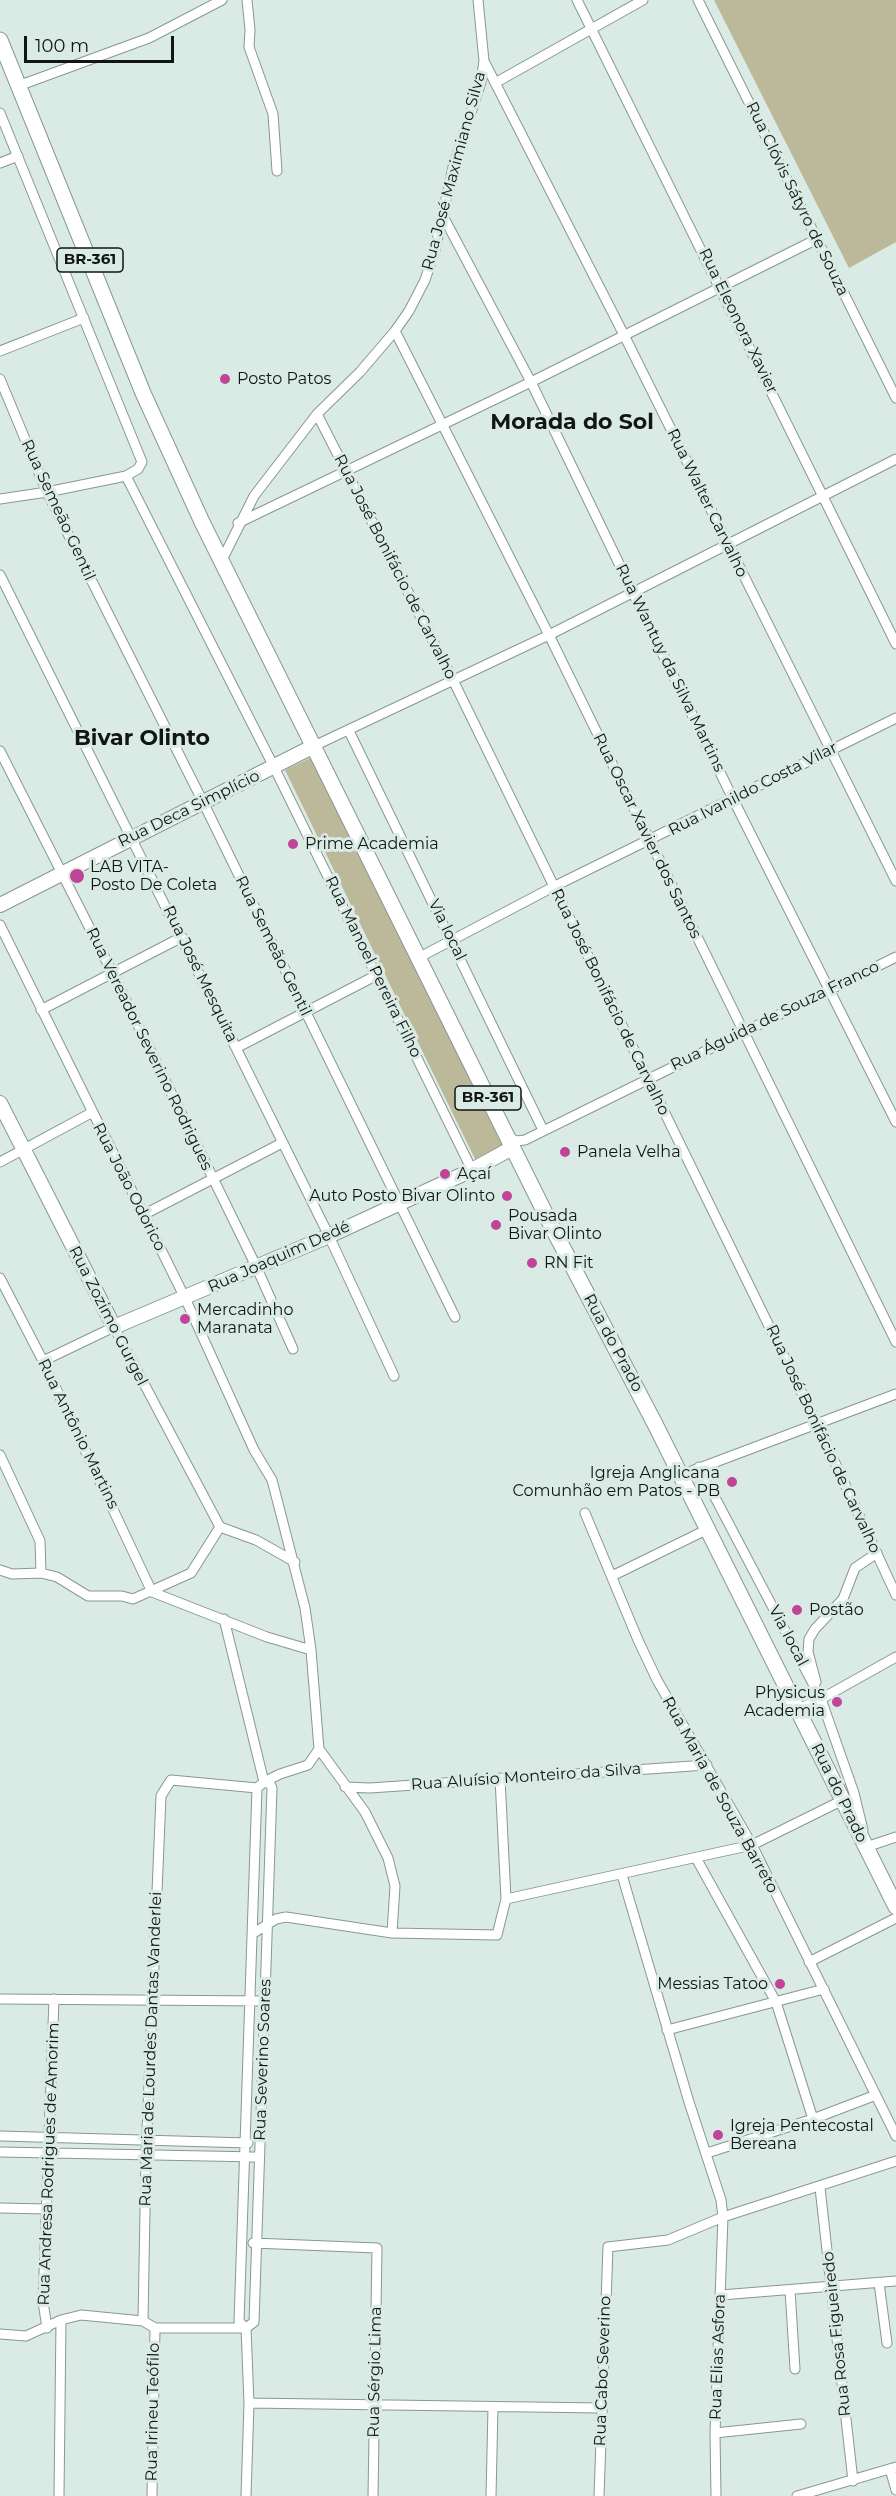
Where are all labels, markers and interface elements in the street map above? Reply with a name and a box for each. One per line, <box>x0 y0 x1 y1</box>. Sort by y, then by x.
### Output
scale bar <box>27 24 177 62</box>
text: 100 m <box>35 35 89 57</box>
street label: Rua José Maximiano Silva <box>418 69 490 273</box>
street label: Rua Clóvis Sátyro de Souza <box>742 99 852 299</box>
street label: Rua Eleonora Xavier <box>694 245 782 397</box>
road number: BR-361 <box>57 248 123 272</box>
place label: Posto Patos <box>237 369 331 389</box>
marker: Posto Patos <box>218 372 232 386</box>
district label: Morada do Sol <box>490 410 654 436</box>
street label: Rua Walter Carvalho <box>663 425 751 581</box>
street label: Rua Semeão Gentil <box>17 436 99 584</box>
street label: Rua José Bonifácio de Carvalho <box>330 451 460 683</box>
street label: Rua Wantuy da Silva Martins <box>611 561 729 775</box>
district label: Bivar Olinto <box>74 726 210 752</box>
street label: Rua Oscar Xavier dos Santos <box>589 730 705 942</box>
street label: Rua Ivanildo Costa Vilar <box>665 738 841 840</box>
street label: Rua Deca Simplício <box>115 766 263 852</box>
place label: Prime Academia <box>305 834 439 854</box>
marker: Prime Academia <box>286 837 300 851</box>
place label: LAB VITA- Posto De Coleta <box>90 857 217 895</box>
marker: LAB VITA- Posto De Coleta <box>68 867 86 885</box>
street label: Rua Semeão Gentil <box>231 873 315 1019</box>
street label: Rua Manoel Pereira Filho <box>321 873 425 1061</box>
street label: Rua José Bonifácio de Carvalho <box>547 885 673 1119</box>
street label: Via local <box>424 896 470 964</box>
street label: Rua José Mesquita <box>159 902 241 1046</box>
street label: Rua Vereador Severino Rodrigues <box>82 924 216 1174</box>
street label: Rua Águida de Souza Franco <box>667 957 883 1075</box>
road number: BR-361 <box>455 1086 521 1110</box>
street label: Rua João Odorico <box>88 1120 170 1254</box>
place label: Panela Velha <box>577 1142 681 1162</box>
marker: Panela Velha <box>558 1145 572 1159</box>
place label: Açaí <box>457 1164 491 1184</box>
marker: Açaí <box>438 1167 452 1181</box>
place label: Auto Posto Bivar Olinto <box>309 1186 495 1206</box>
marker: Auto Posto Bivar Olinto <box>500 1189 514 1203</box>
place label: Pousada Bivar Olinto <box>508 1206 602 1244</box>
street label: Rua Joaquim Dedé <box>205 1217 353 1297</box>
marker: Pousada Bivar Olinto <box>489 1218 503 1232</box>
street label: Rua Zozimo Gurgel <box>64 1243 152 1389</box>
place label: RN Fit <box>544 1253 594 1273</box>
marker: RN Fit <box>525 1256 539 1270</box>
street label: Rua do Prado <box>579 1291 647 1395</box>
place label: Mercadinho Maranata <box>197 1300 293 1338</box>
marker: Mercadinho Maranata <box>178 1312 192 1326</box>
street label: Rua José Bonifácio de Carvalho <box>761 1322 885 1556</box>
street label: Rua Antônio Martins <box>33 1356 123 1512</box>
place label: Igreja Anglicana Comunhão em Patos - PB <box>513 1463 720 1501</box>
marker: Igreja Anglicana Comunhão em Patos - PB <box>725 1475 739 1489</box>
place label: Postão <box>809 1600 864 1620</box>
street label: Via local <box>764 1602 812 1670</box>
marker: Postão <box>790 1603 804 1617</box>
place label: Physicus Academia <box>744 1683 825 1721</box>
street label: Rua Maria de Souza Barreto <box>658 1693 782 1897</box>
marker: Physicus Academia <box>830 1695 844 1709</box>
street label: Rua do Prado <box>807 1740 871 1846</box>
street label: Rua Aluísio Monteiro da Silva <box>410 1759 642 1795</box>
street label: Rua Maria de Lourdes Dantas Vanderlei <box>136 1891 166 2207</box>
place label: Messias Tatoo <box>657 1974 768 1994</box>
marker: Messias Tatoo <box>773 1977 787 1991</box>
street label: Rua Severino Soares <box>251 1979 275 2141</box>
street label: Rua Andresa Rodrigues de Amorim <box>34 2022 64 2306</box>
place label: Igreja Pentecostal Bereana <box>730 2116 874 2154</box>
marker: Igreja Pentecostal Bereana <box>711 2128 725 2142</box>
street label: Rua Rosa Figueiredo <box>819 2251 855 2417</box>
street label: Rua Elias Asfora <box>706 2293 730 2421</box>
street label: Rua Cabo Severino <box>591 2295 615 2447</box>
street label: Rua Sérgio Lima <box>364 2306 386 2438</box>
street label: Rua Irineu Teófilo <box>142 2342 164 2482</box>

